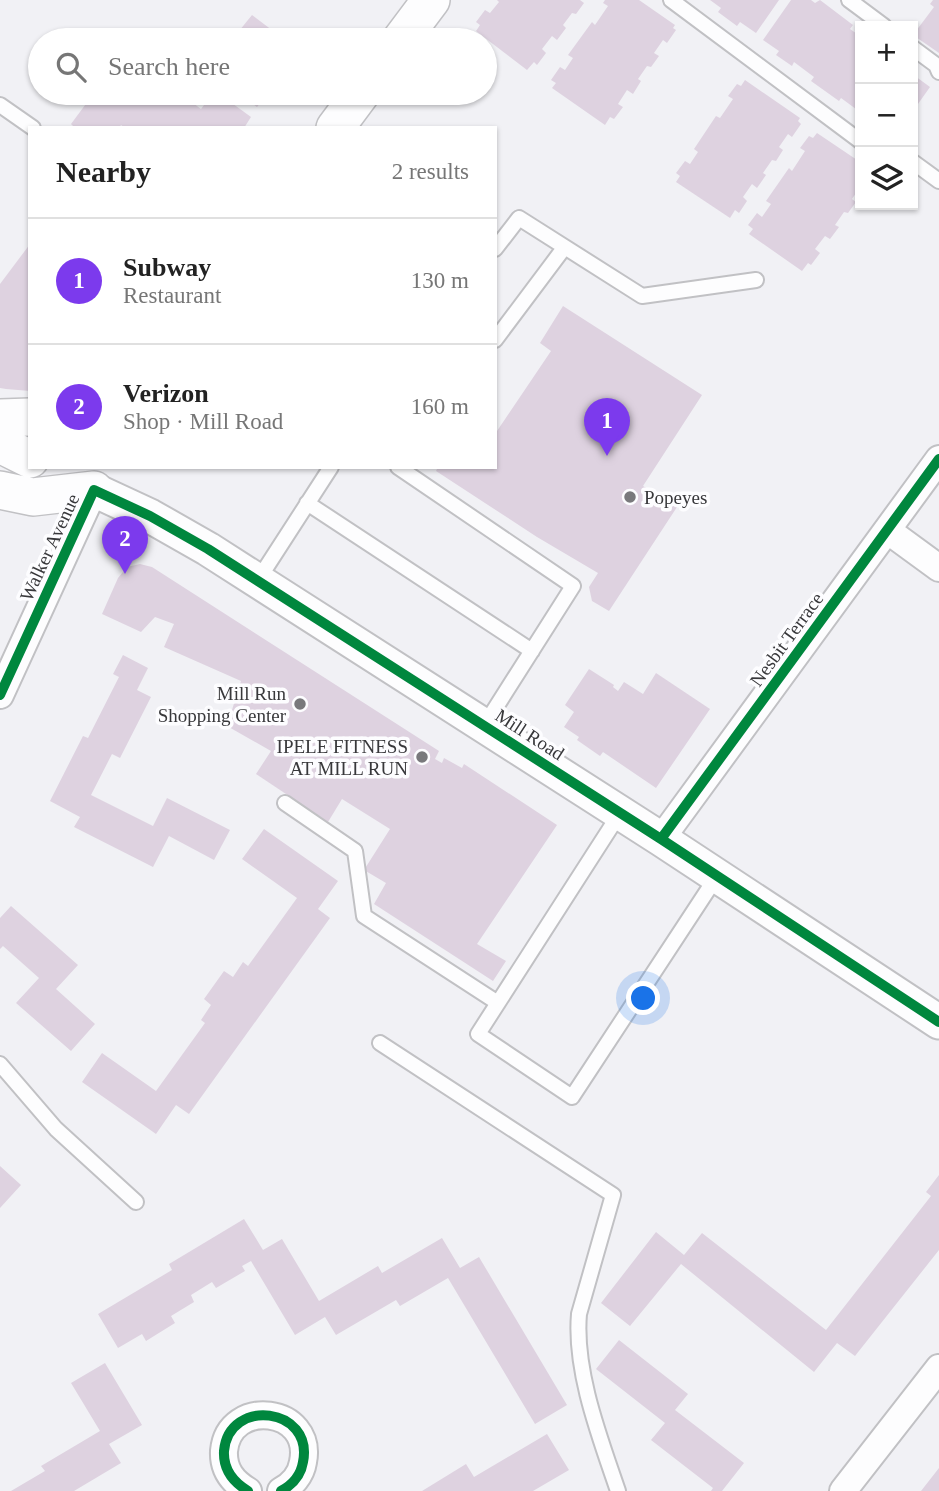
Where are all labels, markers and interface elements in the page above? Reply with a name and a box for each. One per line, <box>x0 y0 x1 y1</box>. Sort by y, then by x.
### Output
map controls <box>855 21 918 210</box>
button: + <box>855 21 918 84</box>
search box <box>28 28 497 105</box>
icon: search <box>52 48 90 86</box>
text: Search here <box>108 52 230 81</box>
button: − <box>855 84 918 147</box>
button: layers <box>855 147 918 210</box>
text: Nearby <box>56 155 151 188</box>
text: 2 results <box>392 159 469 184</box>
text: Subway <box>123 253 211 282</box>
text: 1 <box>73 268 85 293</box>
text: 130 m <box>411 268 469 293</box>
text: Restaurant <box>123 283 221 308</box>
text: Verizon <box>123 379 209 408</box>
text: 2 <box>73 394 85 419</box>
text: 160 m <box>411 394 469 419</box>
pin: 1 <box>584 398 630 456</box>
text: Shop · Mill Road <box>123 409 283 434</box>
place label: Popeyes <box>644 487 707 508</box>
marker: Popeyes <box>622 489 638 505</box>
street label: Walker Avenue <box>15 490 83 604</box>
pin: 2 <box>102 516 148 574</box>
street label: Nesbit Terrace <box>745 588 827 690</box>
place label: Mill Run Shopping Center <box>158 683 287 726</box>
marker: Mill Run Shopping Center <box>292 696 308 712</box>
street label: Mill Road <box>491 704 568 765</box>
place label: IPELE FITNESS AT MILL RUN <box>277 736 408 779</box>
marker: IPELE FITNESS AT MILL RUN <box>414 749 430 765</box>
your location <box>626 981 660 1015</box>

